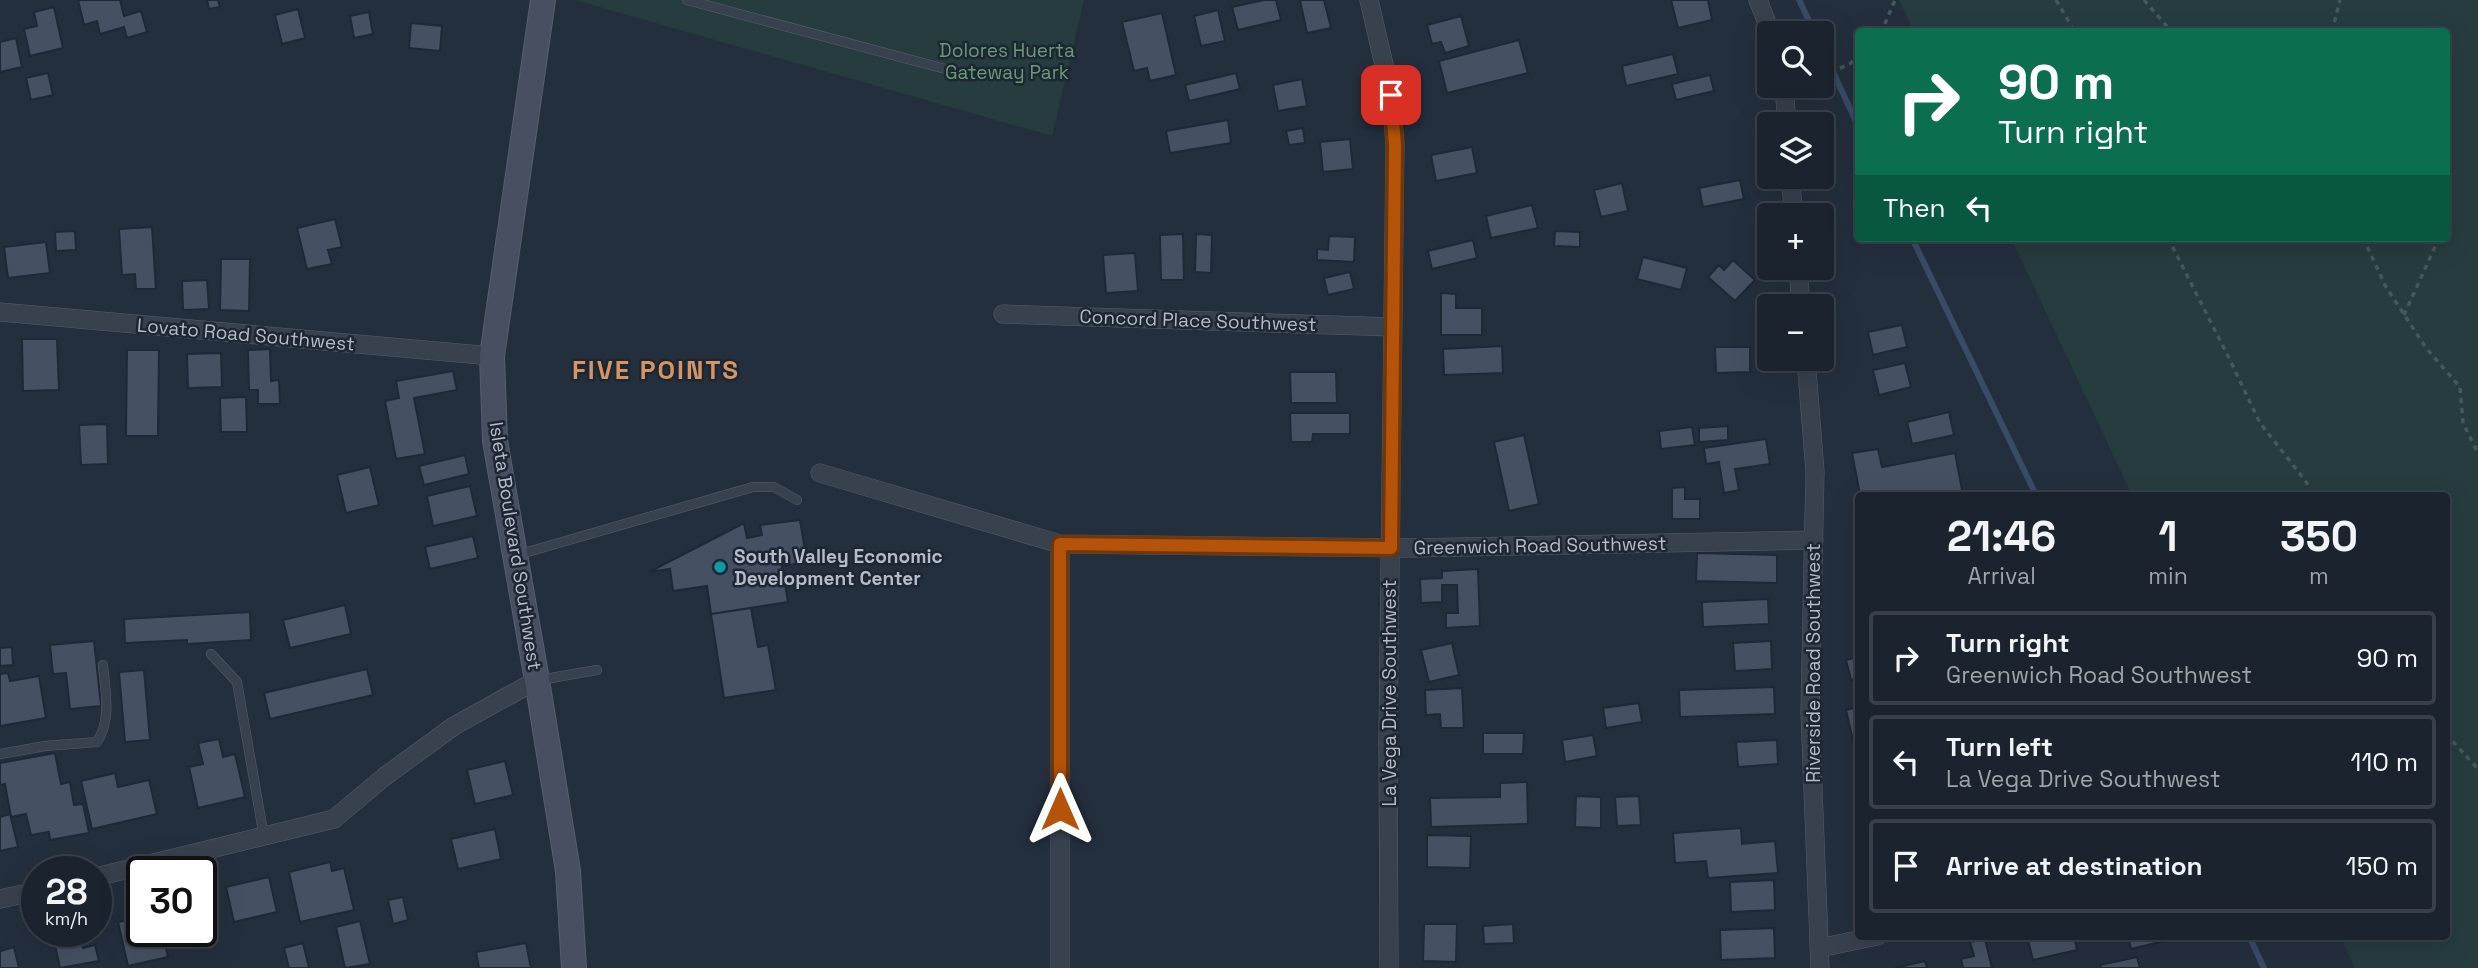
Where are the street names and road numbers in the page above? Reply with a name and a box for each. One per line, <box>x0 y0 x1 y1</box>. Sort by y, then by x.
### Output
street label: Concord Place Southwest <box>1079 304 1317 337</box>
street label: Lovato Road Southwest <box>136 313 356 356</box>
street label: Isleta Boulevard Southwest <box>484 420 547 672</box>
street label: Greenwich Road Southwest <box>1413 531 1667 560</box>
street label: Riverside Road Southwest <box>1801 543 1826 783</box>
street label: La Vega Drive Southwest <box>1377 580 1402 806</box>

